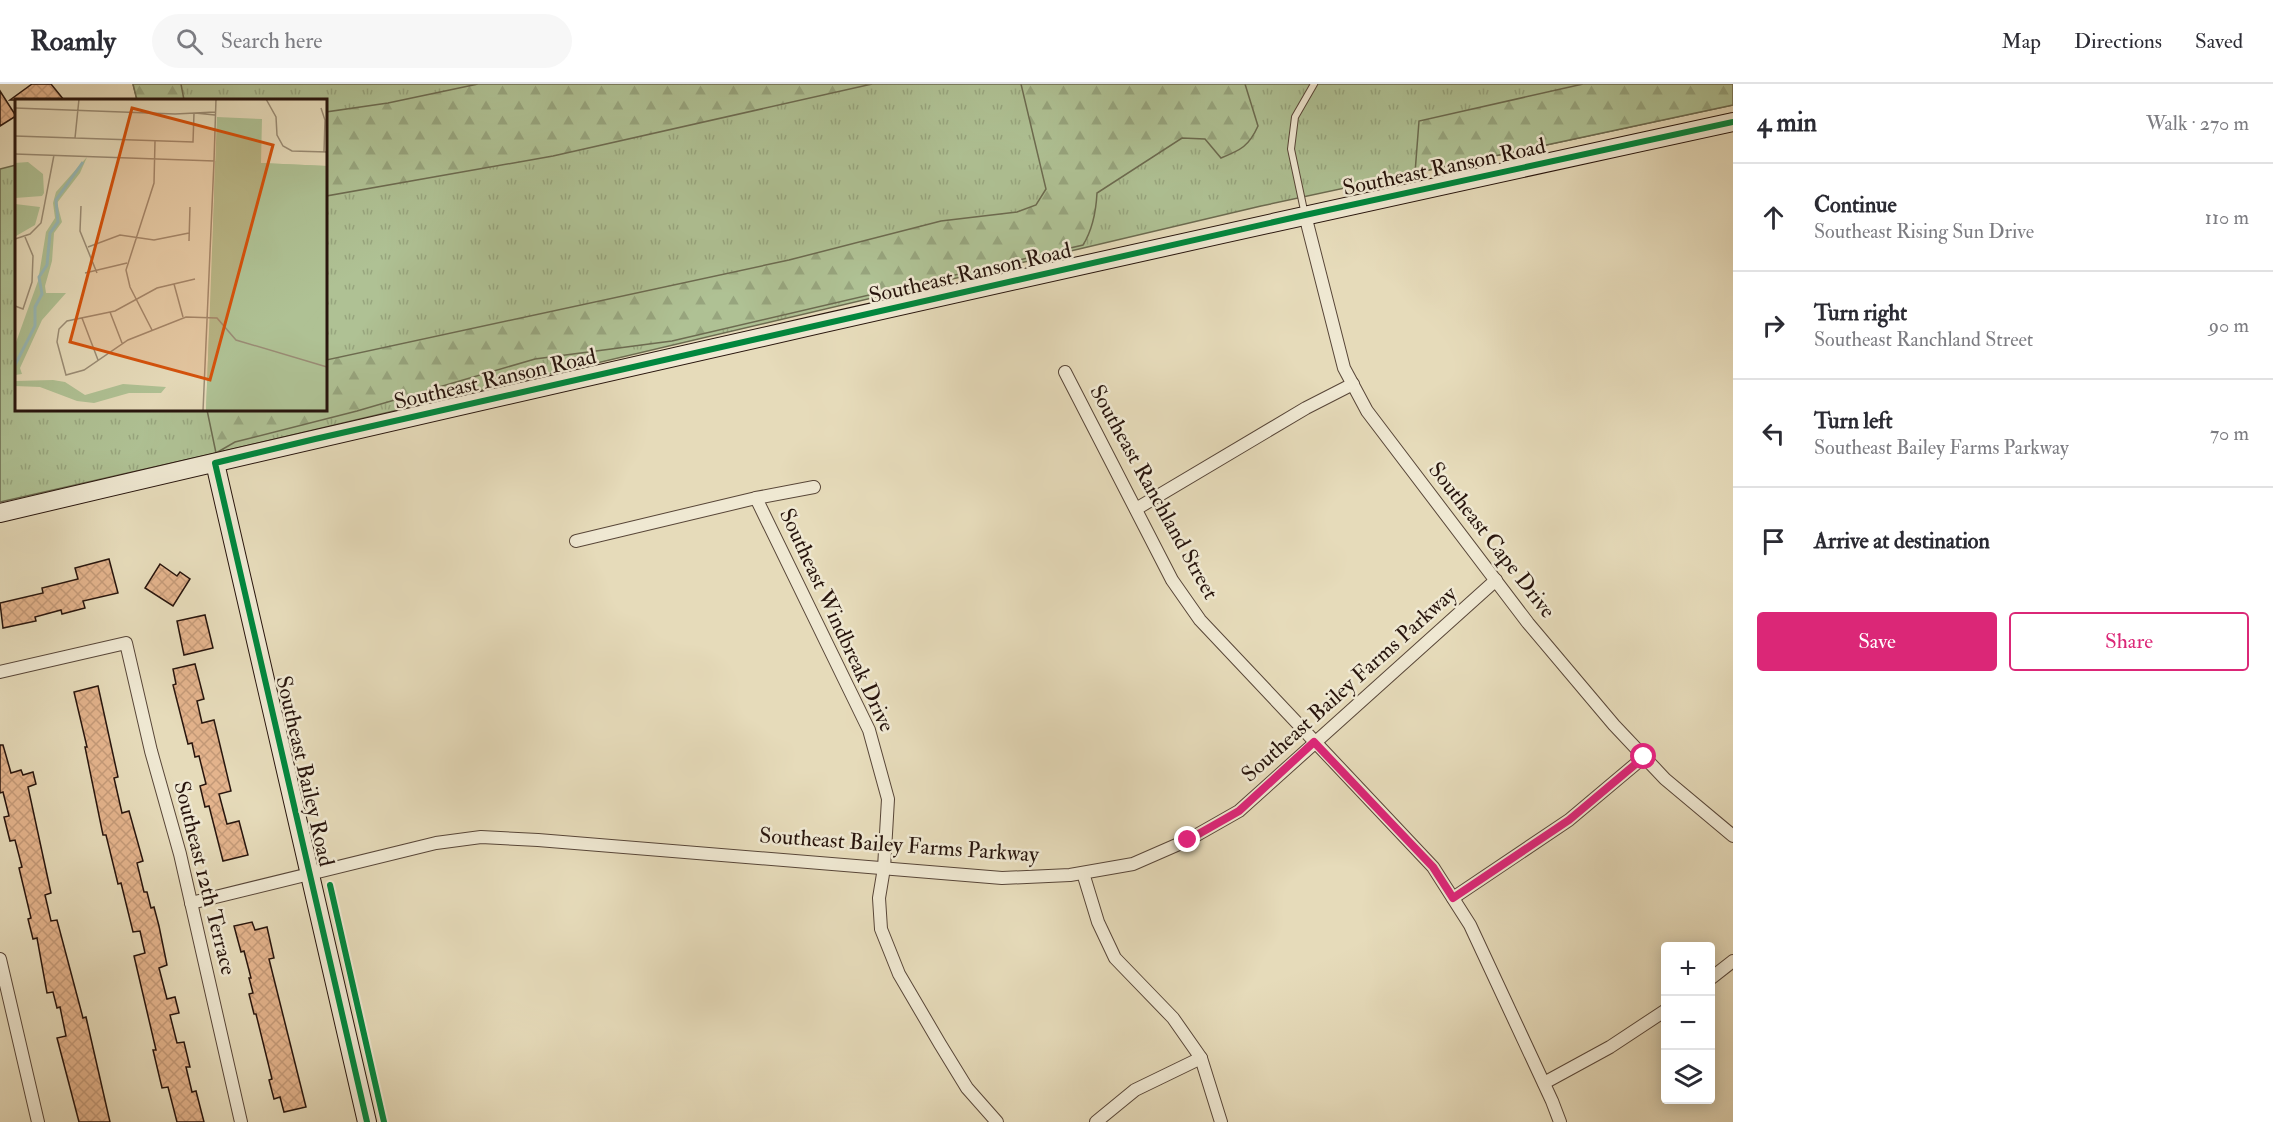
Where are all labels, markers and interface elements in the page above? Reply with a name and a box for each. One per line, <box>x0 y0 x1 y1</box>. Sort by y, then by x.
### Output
search box <box>152 14 572 68</box>
text: Roamly <box>30 24 116 59</box>
icon: search <box>173 25 206 58</box>
text: Search here <box>221 27 323 55</box>
text: Map <box>2001 28 2041 55</box>
text: Directions <box>2074 28 2162 55</box>
text: Saved <box>2195 28 2243 55</box>
inset map <box>15 99 327 411</box>
text: 4 min <box>1757 107 1817 139</box>
text: Walk · 270 m <box>2146 111 2249 136</box>
street label: Southeast Ranson Road <box>1340 132 1548 202</box>
text: Continue <box>1814 191 1897 219</box>
icon: ahead <box>1757 201 1790 234</box>
text: 110 m <box>2205 205 2249 230</box>
text: Southeast Rising Sun Drive <box>1814 219 2034 244</box>
street label: Southeast Ranson Road <box>866 236 1074 310</box>
text: Turn right <box>1814 299 1907 327</box>
icon: right <box>1757 309 1790 342</box>
text: 90 m <box>2209 313 2249 338</box>
text: Southeast Ranchland Street <box>1814 327 2033 352</box>
street label: Southeast Ranson Road <box>391 342 599 416</box>
street label: Southeast Ranchland Street <box>1083 380 1225 604</box>
text: Turn left <box>1814 407 1893 435</box>
icon: left <box>1757 417 1790 450</box>
text: 70 m <box>2210 421 2249 446</box>
text: Southeast Bailey Farms Parkway <box>1814 435 2069 460</box>
street label: Southeast Cape Drive <box>1421 456 1562 624</box>
street label: Southeast Windbreak Drive <box>773 504 901 736</box>
icon: arrive <box>1757 525 1790 558</box>
text: Arrive at destination <box>1814 527 1990 555</box>
street label: Southeast Bailey Farms Parkway <box>1235 580 1463 788</box>
button: Save <box>1757 612 1997 671</box>
button: Share <box>2009 612 2249 671</box>
street label: Southeast Bailey Road <box>269 673 341 869</box>
route start <box>1630 743 1656 769</box>
street label: Southeast 12th Terrace <box>167 778 243 978</box>
street label: Southeast Bailey Farms Parkway <box>758 821 1040 869</box>
route end <box>1174 826 1200 852</box>
map controls <box>1661 942 1715 1104</box>
button: + <box>1661 942 1715 996</box>
button: − <box>1661 996 1715 1050</box>
button: layers <box>1661 1050 1715 1104</box>

